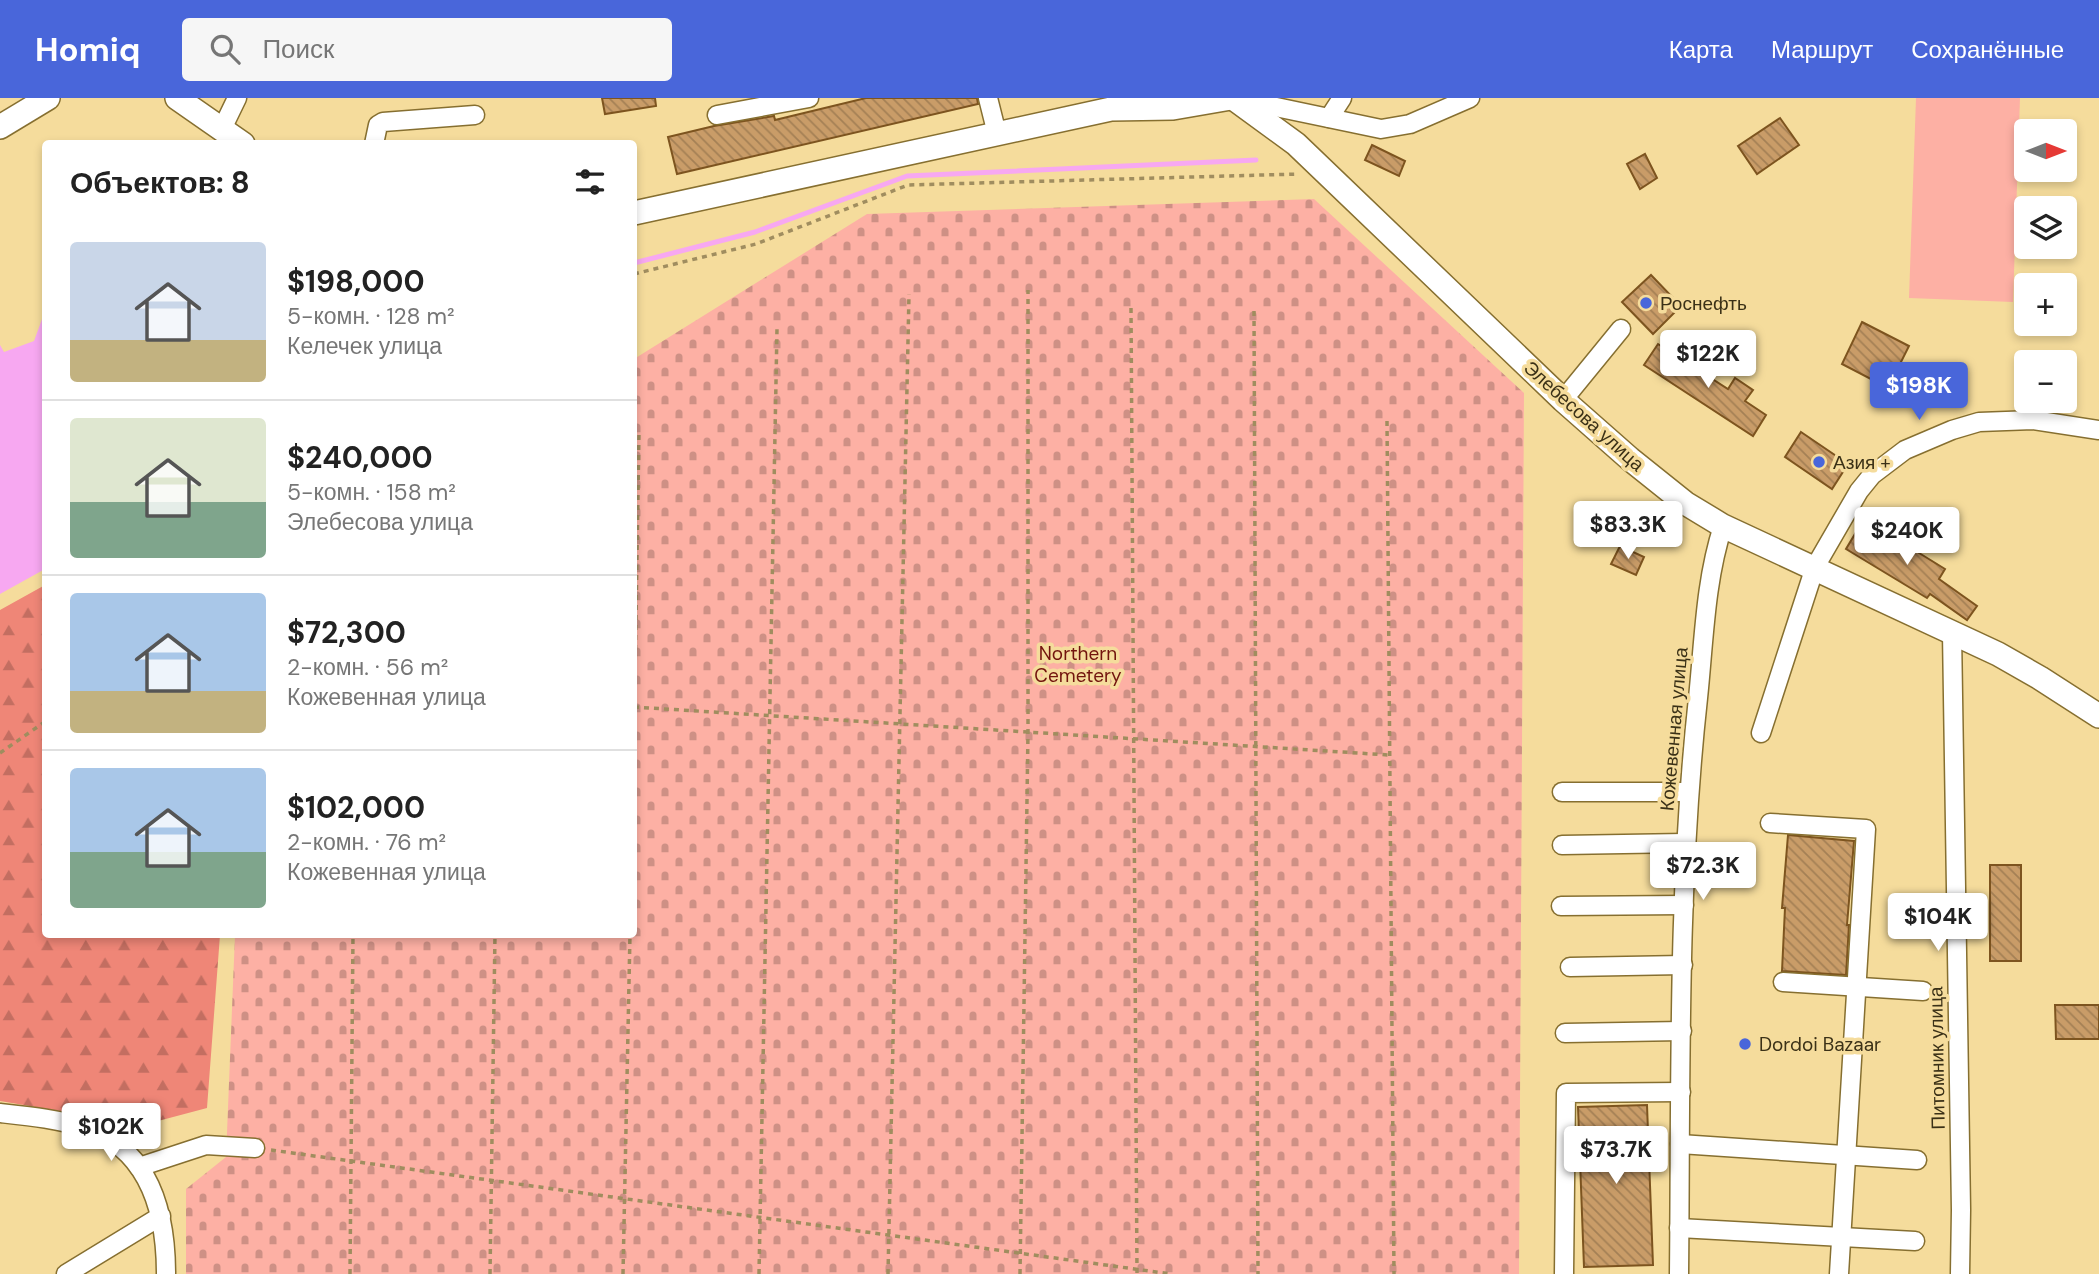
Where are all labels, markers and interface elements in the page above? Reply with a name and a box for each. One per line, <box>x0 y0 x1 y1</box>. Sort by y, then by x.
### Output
search box <box>182 18 672 81</box>
text: Homiq <box>35 28 140 71</box>
icon: search <box>206 30 244 68</box>
text: Поиск <box>262 32 334 66</box>
text: Карта <box>1669 34 1733 65</box>
text: Маршрут <box>1771 34 1873 65</box>
text: Сохранённые <box>1911 34 2064 65</box>
north arrow <box>2014 119 2077 182</box>
map controls <box>2014 119 2077 413</box>
text: Объектов: 8 <box>70 163 250 202</box>
icon: filters <box>571 163 609 201</box>
button: layers <box>2014 196 2077 259</box>
text: $198,000 <box>287 262 425 301</box>
icon: home <box>126 270 210 354</box>
button: + <box>2014 273 2077 336</box>
place label: Роснефть <box>1660 291 1747 316</box>
marker: Роснефть <box>1638 295 1654 311</box>
text: 5-комн. · 128 m² <box>287 301 455 331</box>
pin: $122K <box>1659 330 1757 390</box>
text: Келечек улица <box>287 331 442 361</box>
text: $122K <box>1676 338 1740 368</box>
button: − <box>2014 350 2077 413</box>
street label: Элебесова улица <box>1519 355 1650 477</box>
pin: $198K <box>1870 362 1968 422</box>
text: $198K <box>1886 370 1952 400</box>
text: $240,000 <box>287 438 433 477</box>
icon: home <box>126 446 210 530</box>
place label: Азия + <box>1833 450 1891 475</box>
marker: Азия + <box>1811 454 1827 470</box>
text: 5-комн. · 158 m² <box>287 477 456 507</box>
pin: $83.3K <box>1571 502 1685 561</box>
text: Элебесова улица <box>287 507 473 537</box>
pin: $240K <box>1858 508 1956 567</box>
text: $83.3K <box>1589 509 1667 539</box>
text: $240K <box>1870 515 1944 545</box>
text: $72,300 <box>287 613 406 652</box>
icon: home <box>126 621 210 705</box>
park label: Northern Cemetery <box>1034 641 1122 688</box>
street label: Кожевенная улица <box>1654 646 1694 812</box>
text: 2-комн. · 56 m² <box>287 652 448 682</box>
text: Кожевенная улица <box>287 682 486 712</box>
text: $102,000 <box>287 788 425 827</box>
icon: home <box>126 796 210 880</box>
text: 2-комн. · 76 m² <box>287 827 446 857</box>
pin: $72.3K <box>1646 842 1760 902</box>
text: $72.3K <box>1666 850 1740 880</box>
text: Кожевенная улица <box>287 857 486 887</box>
pin: $104K <box>1889 894 1987 953</box>
text: $104K <box>1904 901 1972 931</box>
street label: Питомник улица <box>1923 986 1951 1130</box>
place label: Dordoi Bazaar <box>1759 1032 1881 1057</box>
marker: Dordoi Bazaar <box>1737 1036 1753 1052</box>
pin: $102K <box>62 1104 160 1163</box>
text: $102K <box>78 1111 144 1141</box>
pin: $73.7K <box>1559 1126 1673 1186</box>
text: $73.7K <box>1580 1134 1652 1164</box>

